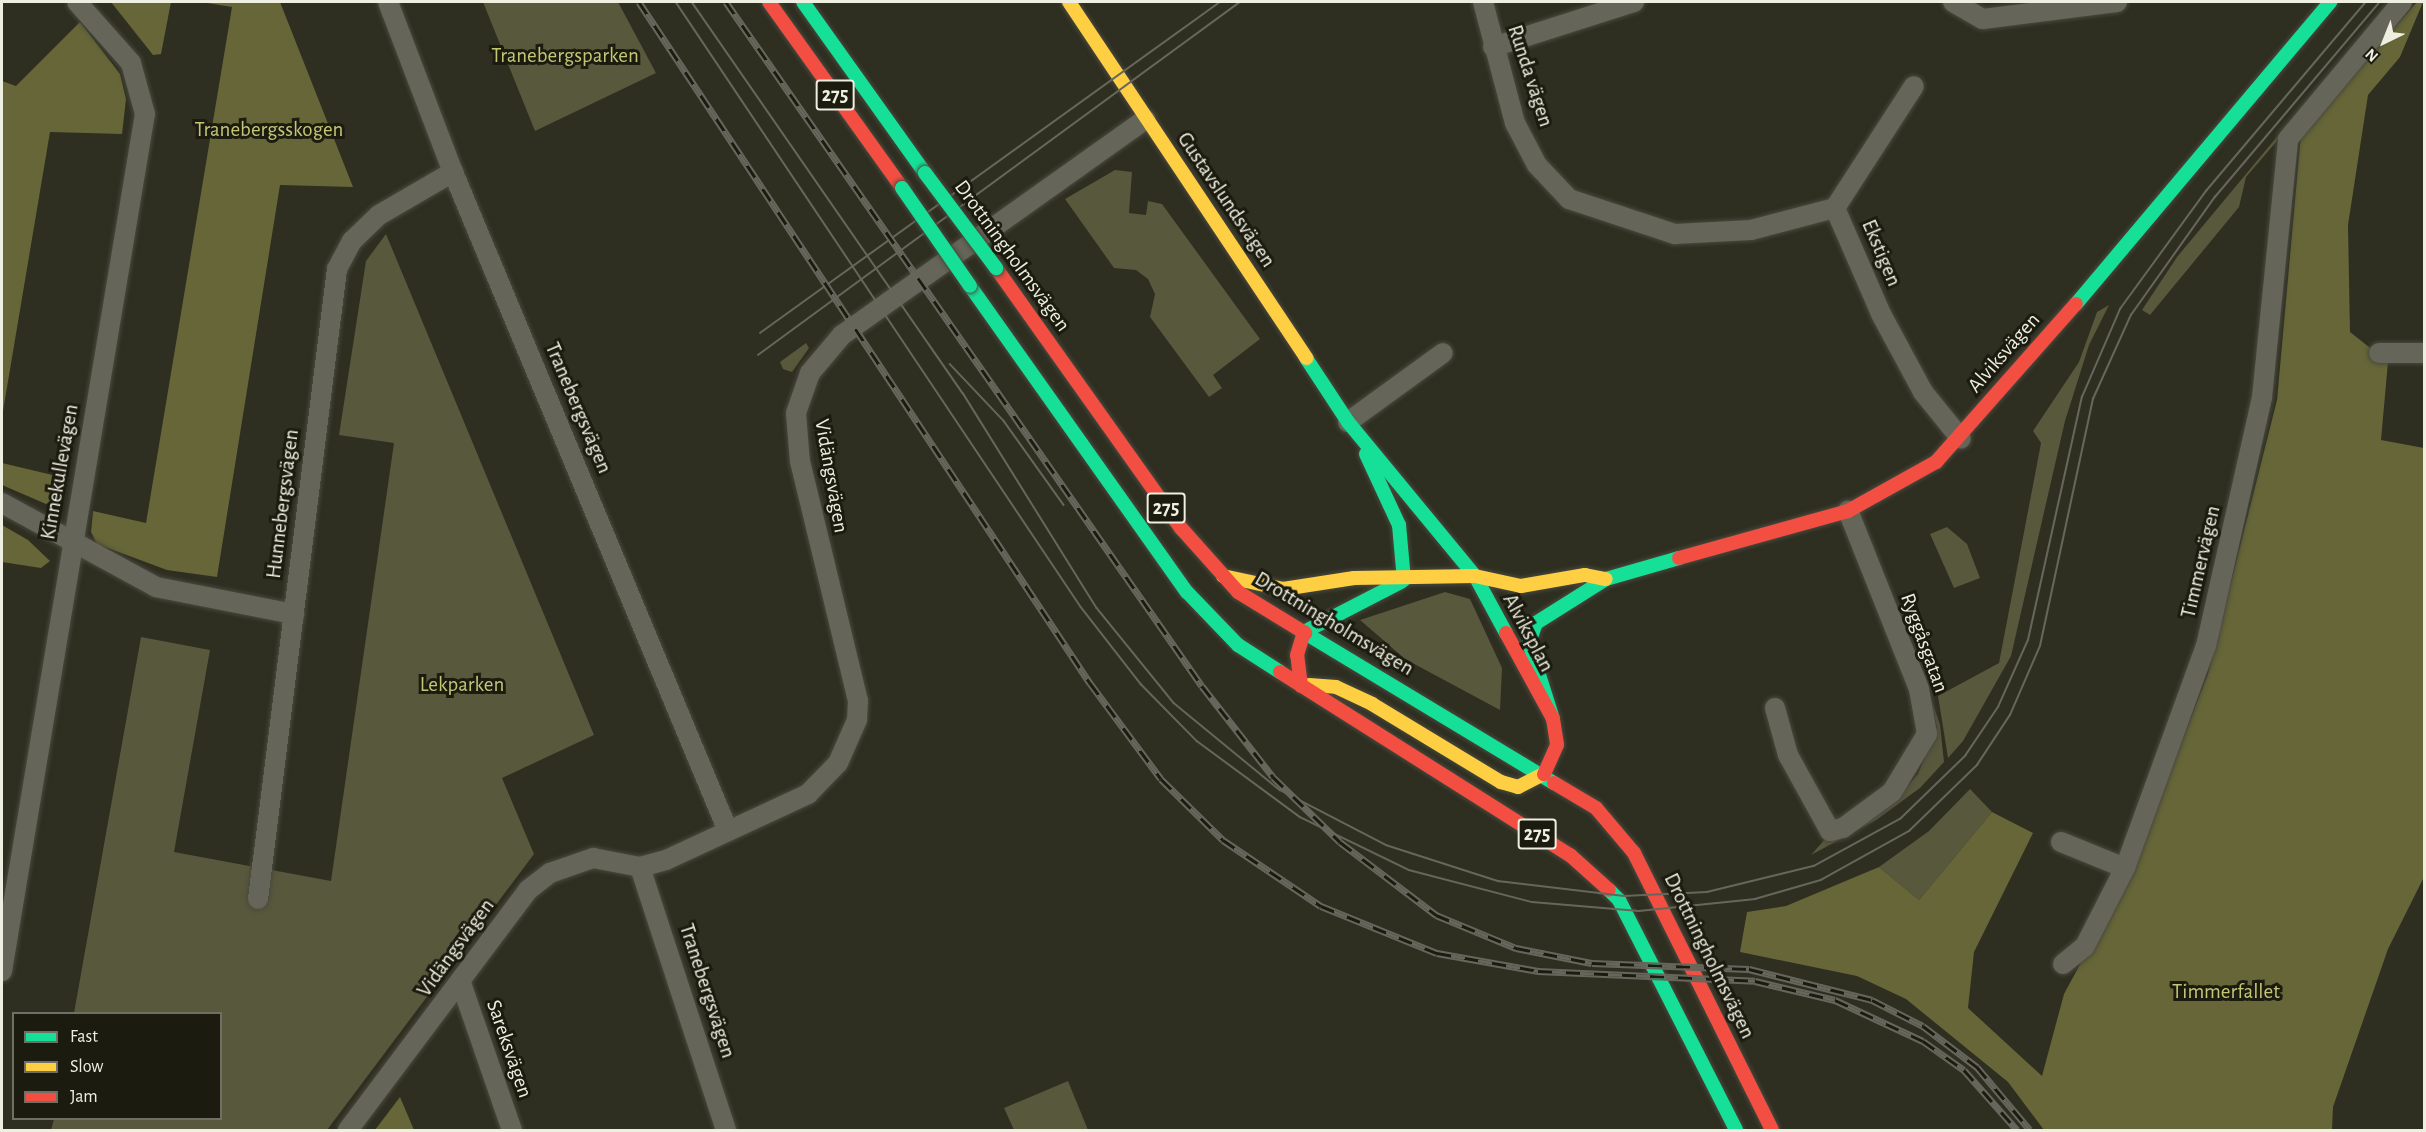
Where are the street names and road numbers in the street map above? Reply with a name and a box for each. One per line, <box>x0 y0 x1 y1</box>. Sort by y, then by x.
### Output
street label: Runda vägen <box>1502 22 1558 130</box>
road number: 275 <box>816 78 854 112</box>
street label: Gustavslundsvägen <box>1171 128 1281 272</box>
street label: Drottningholmsvägen <box>949 175 1075 337</box>
street label: Ekstigen <box>1856 216 1906 290</box>
street label: Alviksvägen <box>1962 308 2046 398</box>
street label: Tranebergsvägen <box>539 339 617 477</box>
street label: Kinnekullevägen <box>36 402 84 542</box>
street label: Vidängsvägen <box>809 417 853 535</box>
street label: Hunnebergsvägen <box>261 428 305 580</box>
road number: 275 <box>1146 491 1186 525</box>
street label: Timmervägen <box>2176 503 2226 621</box>
street label: Drottningholmsvägen <box>1250 567 1418 681</box>
street label: Alviksplan <box>1497 590 1559 676</box>
street label: Ryggåsgatan <box>1894 590 1954 696</box>
road number: 275 <box>1518 817 1556 851</box>
street label: Drottningholmsvägen <box>1658 869 1760 1043</box>
street label: Vidängsvägen <box>412 894 500 1002</box>
street label: Tranebergsvägen <box>673 921 741 1061</box>
street label: Sareksvägen <box>481 997 537 1101</box>

